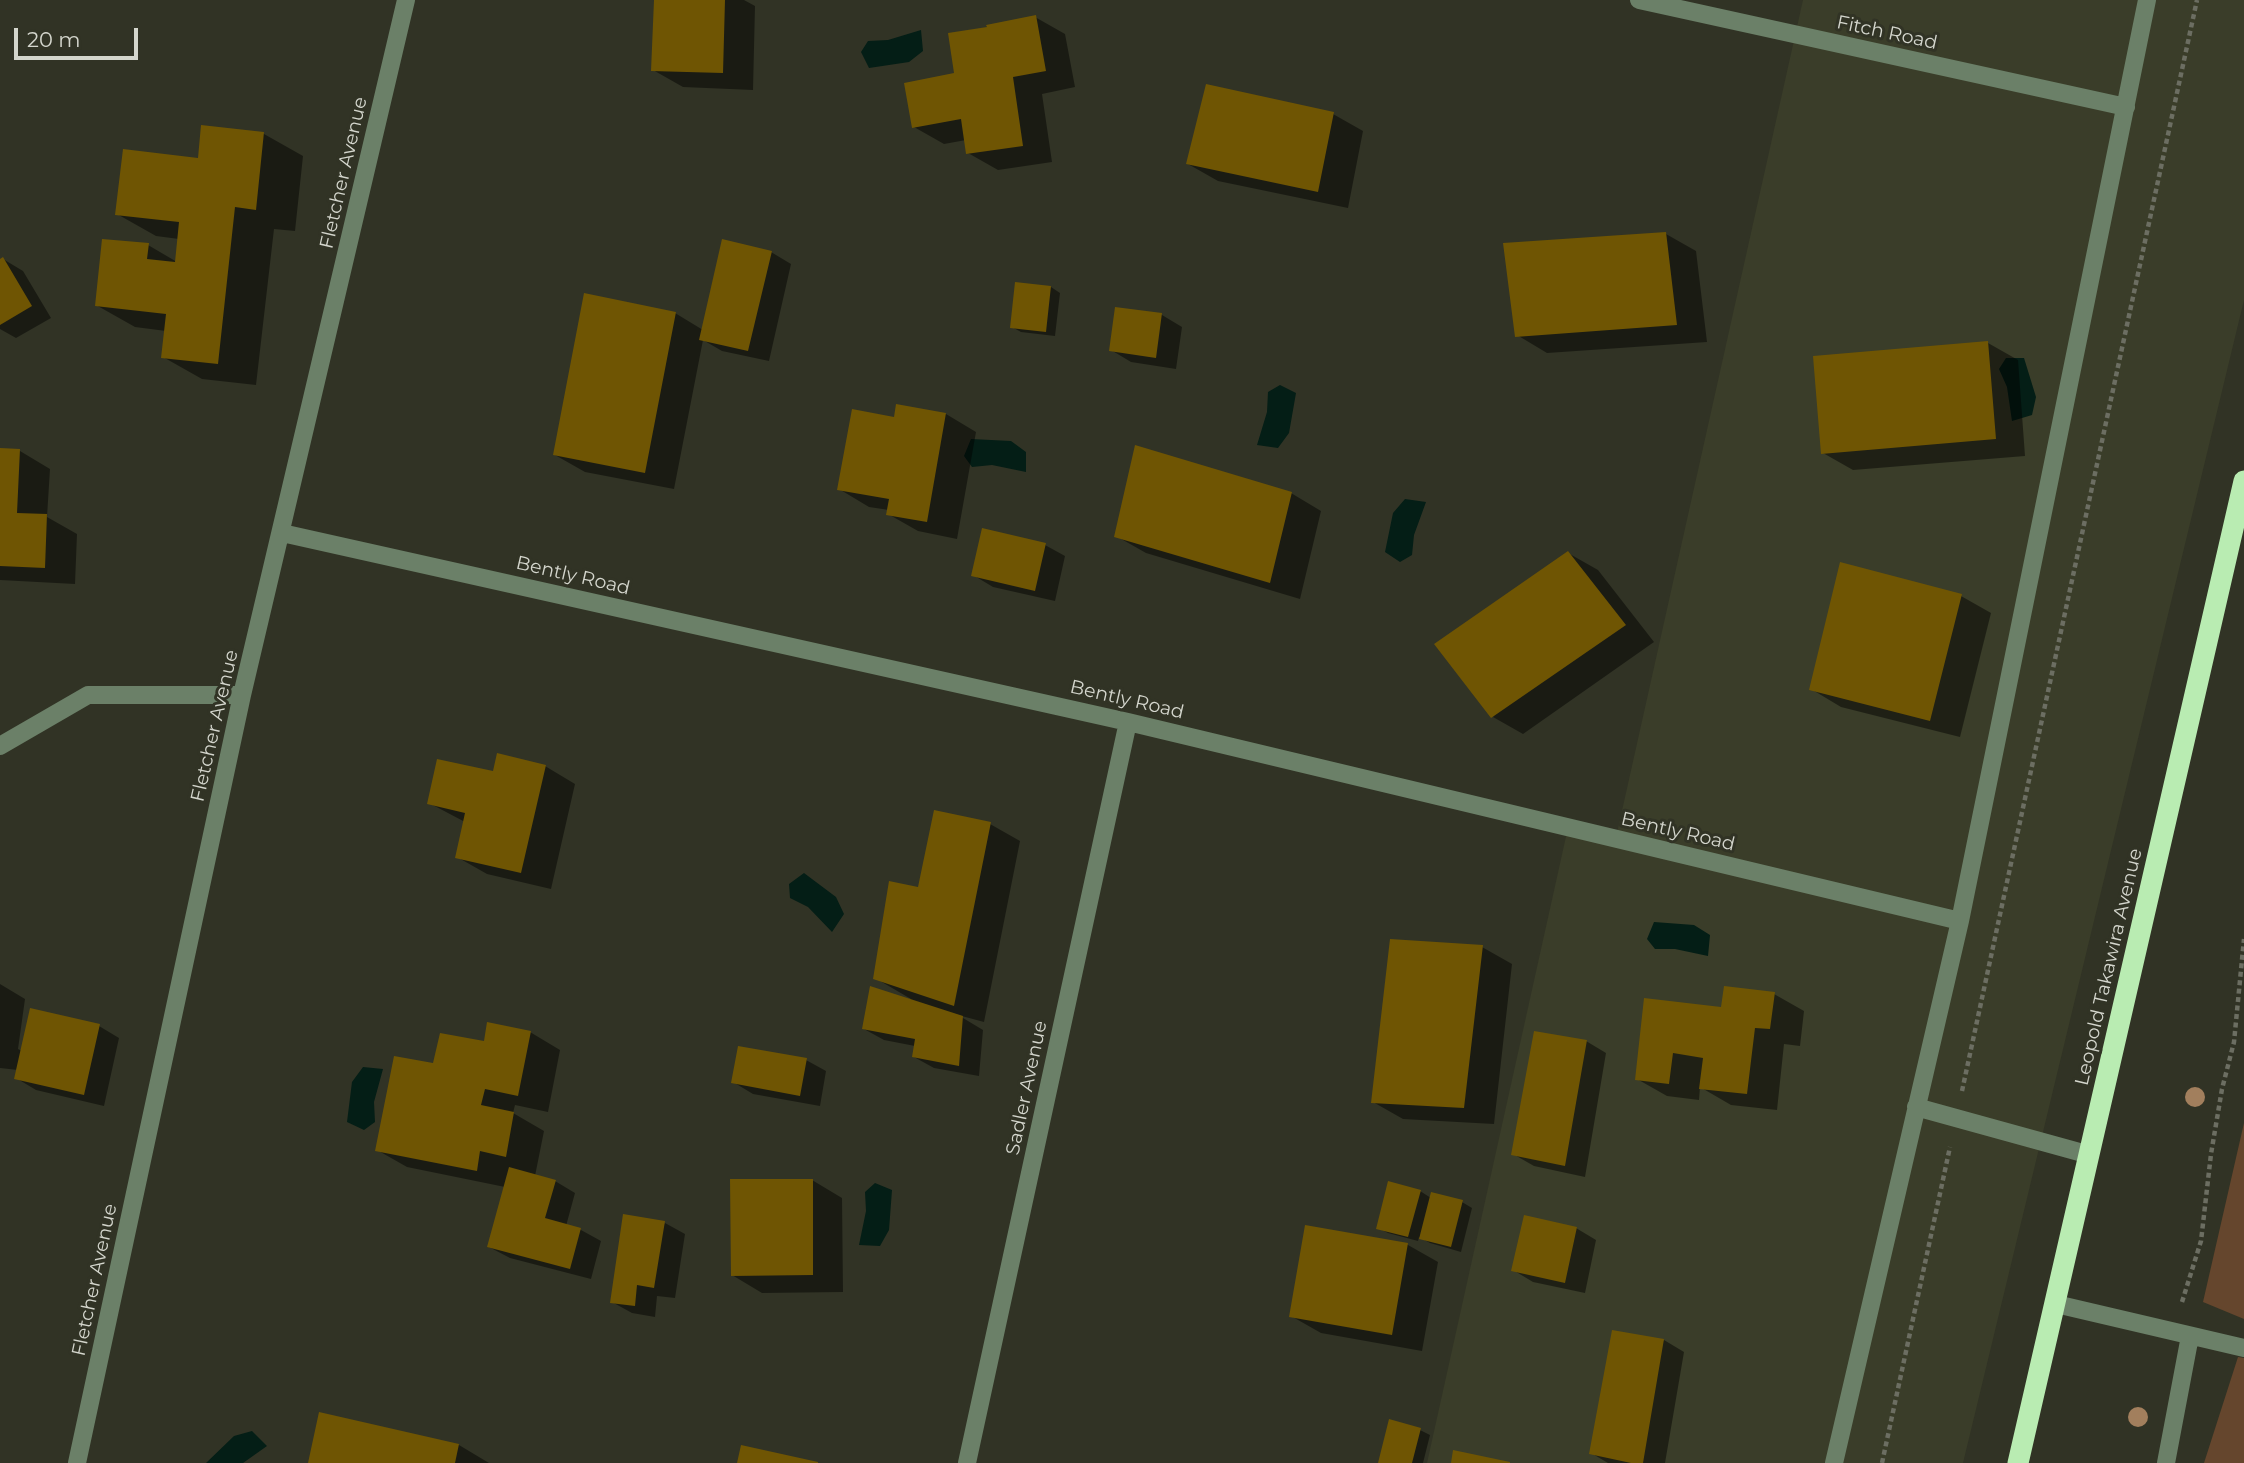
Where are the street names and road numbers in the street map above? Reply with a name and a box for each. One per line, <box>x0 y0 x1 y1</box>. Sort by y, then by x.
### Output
street label: Fitch Road <box>1835 11 1939 55</box>
street label: Fletcher Avenue <box>315 95 373 251</box>
street label: Bently Road <box>514 552 632 600</box>
street label: Fletcher Avenue <box>186 648 244 804</box>
street label: Bently Road <box>1068 676 1186 724</box>
street label: Bently Road <box>1619 808 1737 856</box>
street label: Leopold Takawira Avenue <box>2071 846 2147 1088</box>
street label: Sadler Avenue <box>1002 1019 1052 1157</box>
street label: Fletcher Avenue <box>68 1202 122 1358</box>

